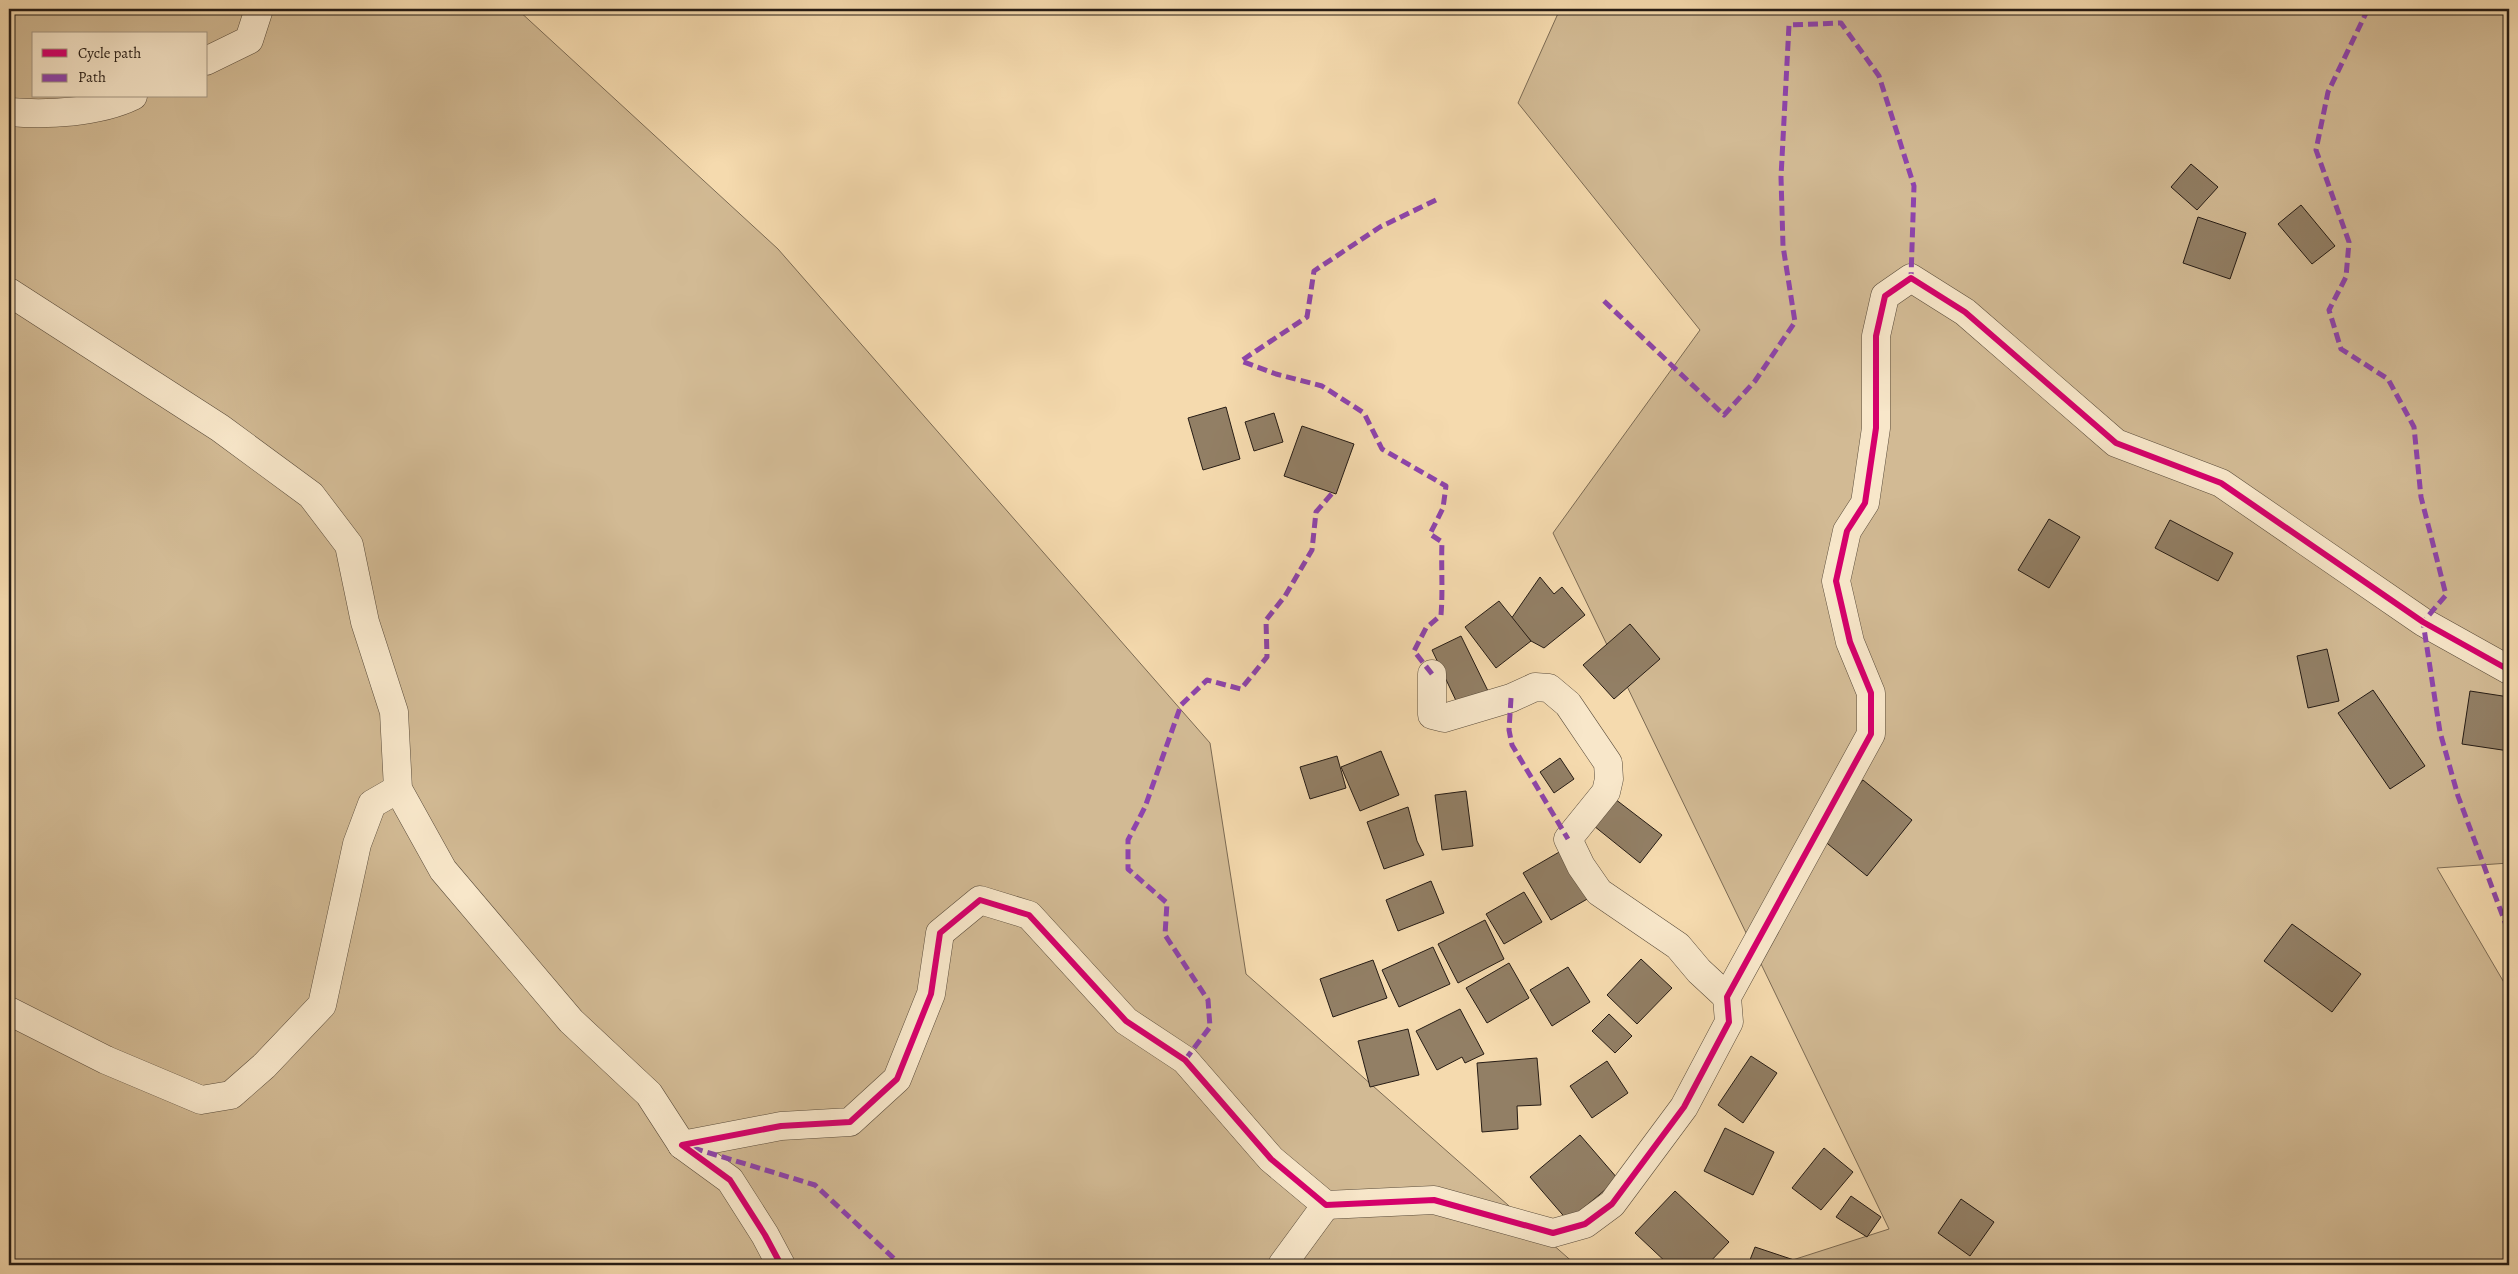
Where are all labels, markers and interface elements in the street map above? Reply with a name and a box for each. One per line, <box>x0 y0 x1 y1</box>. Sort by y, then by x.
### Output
legend <box>32 32 208 98</box>
text: Cycle path <box>78 43 141 63</box>
text: Path <box>78 67 106 87</box>

